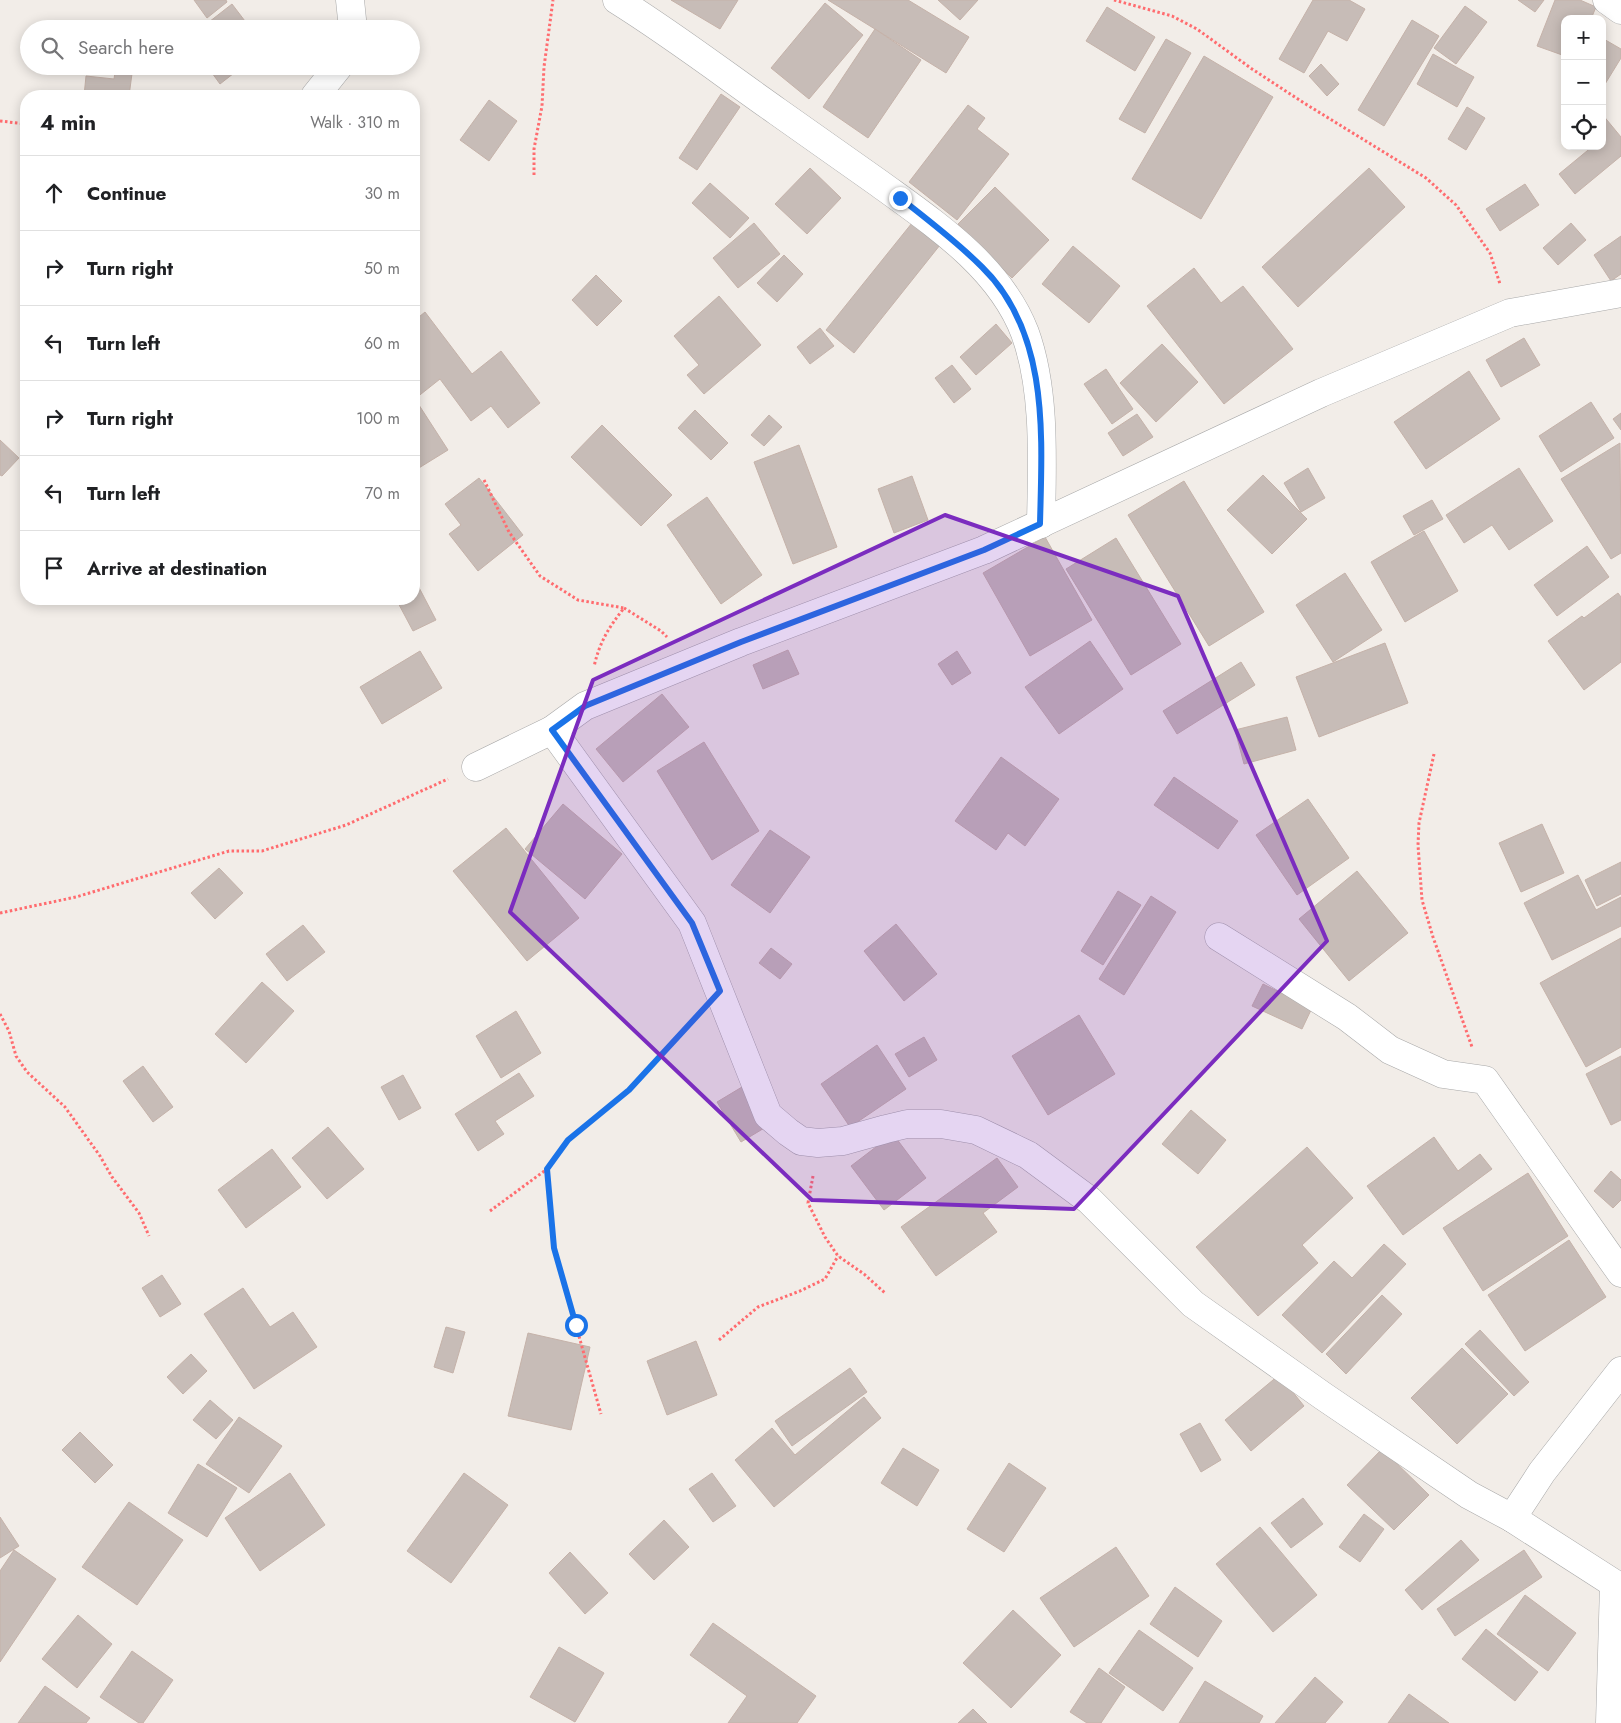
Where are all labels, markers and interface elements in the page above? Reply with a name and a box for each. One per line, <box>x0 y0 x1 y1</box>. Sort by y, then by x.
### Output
map controls <box>1561 15 1606 150</box>
button: + <box>1561 15 1606 60</box>
search box <box>20 20 420 75</box>
icon: search <box>38 34 66 62</box>
text: Search here <box>78 34 174 61</box>
button: − <box>1561 60 1606 105</box>
button: locate <box>1561 105 1606 150</box>
text: 4 min <box>40 108 96 138</box>
text: Walk · 310 m <box>310 111 400 134</box>
icon: ahead <box>40 179 68 207</box>
text: Continue <box>87 180 166 207</box>
text: 30 m <box>364 182 400 205</box>
route end <box>889 187 912 210</box>
icon: right <box>40 254 68 282</box>
text: Turn right <box>87 255 173 282</box>
text: 50 m <box>364 257 400 280</box>
icon: left <box>40 329 68 357</box>
text: Turn left <box>87 330 160 357</box>
text: 60 m <box>364 332 400 355</box>
icon: right <box>40 404 68 432</box>
text: Turn right <box>87 405 173 432</box>
text: 100 m <box>356 407 400 430</box>
icon: left <box>40 479 68 507</box>
text: Turn left <box>87 480 160 507</box>
text: 70 m <box>365 482 400 505</box>
icon: arrive <box>40 554 68 582</box>
text: Arrive at destination <box>87 555 267 582</box>
route start <box>565 1314 588 1337</box>

